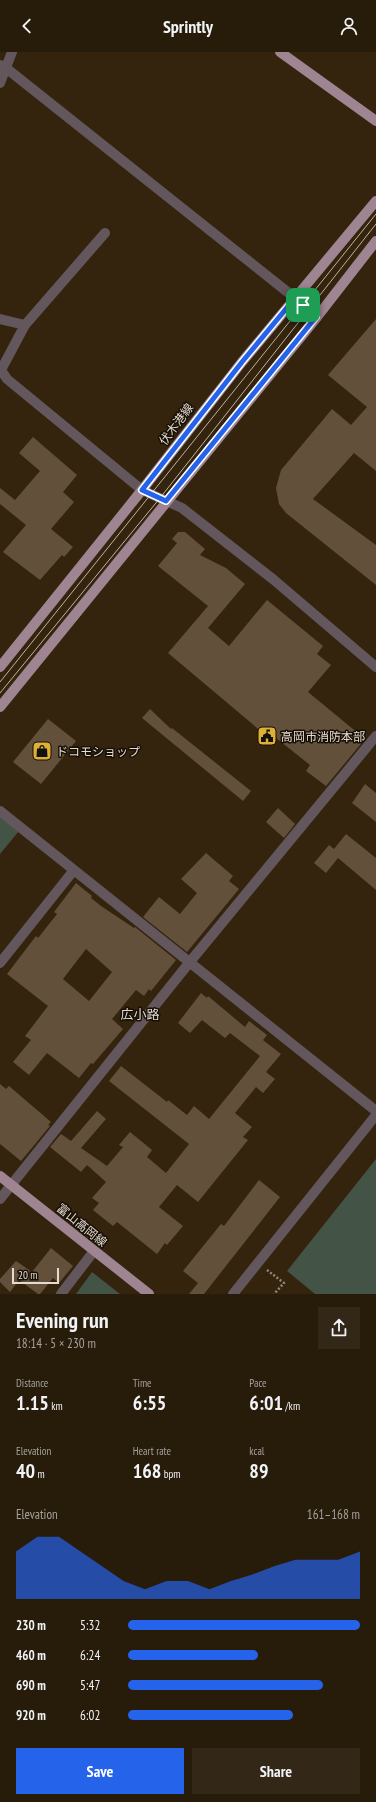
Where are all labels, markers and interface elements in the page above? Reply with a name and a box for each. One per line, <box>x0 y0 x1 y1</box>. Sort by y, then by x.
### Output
icon: back <box>16 15 38 37</box>
text: Sprintly <box>163 15 213 38</box>
icon: person <box>338 15 360 37</box>
pin <box>286 288 320 322</box>
icon: arrive <box>292 294 314 316</box>
street label: 伏木港線 <box>156 400 196 448</box>
public building icon: 高岡市消防本部 <box>256 725 278 747</box>
place label: 高岡市消防本部 <box>281 729 365 744</box>
shop icon: ドコモショップ <box>31 740 53 762</box>
place label: ドコモショップ <box>56 744 140 759</box>
district label: 広小路 <box>120 1006 160 1023</box>
street label: 富山高岡線 <box>54 1200 110 1250</box>
scale bar <box>12 1266 59 1285</box>
text: 20 m <box>18 1268 37 1282</box>
text: Evening run <box>16 1306 109 1334</box>
button: share <box>318 1307 360 1349</box>
text: 18:14 · 5 × 230 m <box>16 1335 96 1352</box>
text: Distance <box>16 1376 48 1390</box>
text: Time <box>133 1376 152 1390</box>
text: Pace <box>249 1376 267 1390</box>
text: 1.15 <box>16 1390 49 1416</box>
text: 6:55 <box>133 1390 166 1416</box>
text: 6:01 <box>249 1390 283 1416</box>
text: km <box>49 1399 63 1413</box>
text: /km <box>283 1399 300 1413</box>
text: Elevation <box>16 1444 51 1458</box>
text: Heart rate <box>133 1444 171 1458</box>
text: kcal <box>249 1444 264 1458</box>
text: 40 <box>16 1458 35 1484</box>
text: 168 <box>133 1458 161 1484</box>
text: 89 <box>249 1458 268 1484</box>
text: m <box>35 1467 45 1481</box>
text: bpm <box>161 1467 180 1481</box>
text: Elevation <box>16 1506 58 1523</box>
text: 161–168 m <box>307 1506 360 1523</box>
text: 230 m <box>16 1617 46 1634</box>
text: 5:32 <box>80 1617 100 1634</box>
text: 460 m <box>16 1647 46 1664</box>
text: 6:24 <box>80 1647 100 1664</box>
text: 690 m <box>16 1677 46 1694</box>
text: 5:47 <box>80 1677 100 1694</box>
text: 920 m <box>16 1707 46 1724</box>
text: 6:02 <box>80 1707 100 1724</box>
button: Save <box>16 1748 184 1794</box>
button: Share <box>192 1748 360 1794</box>

